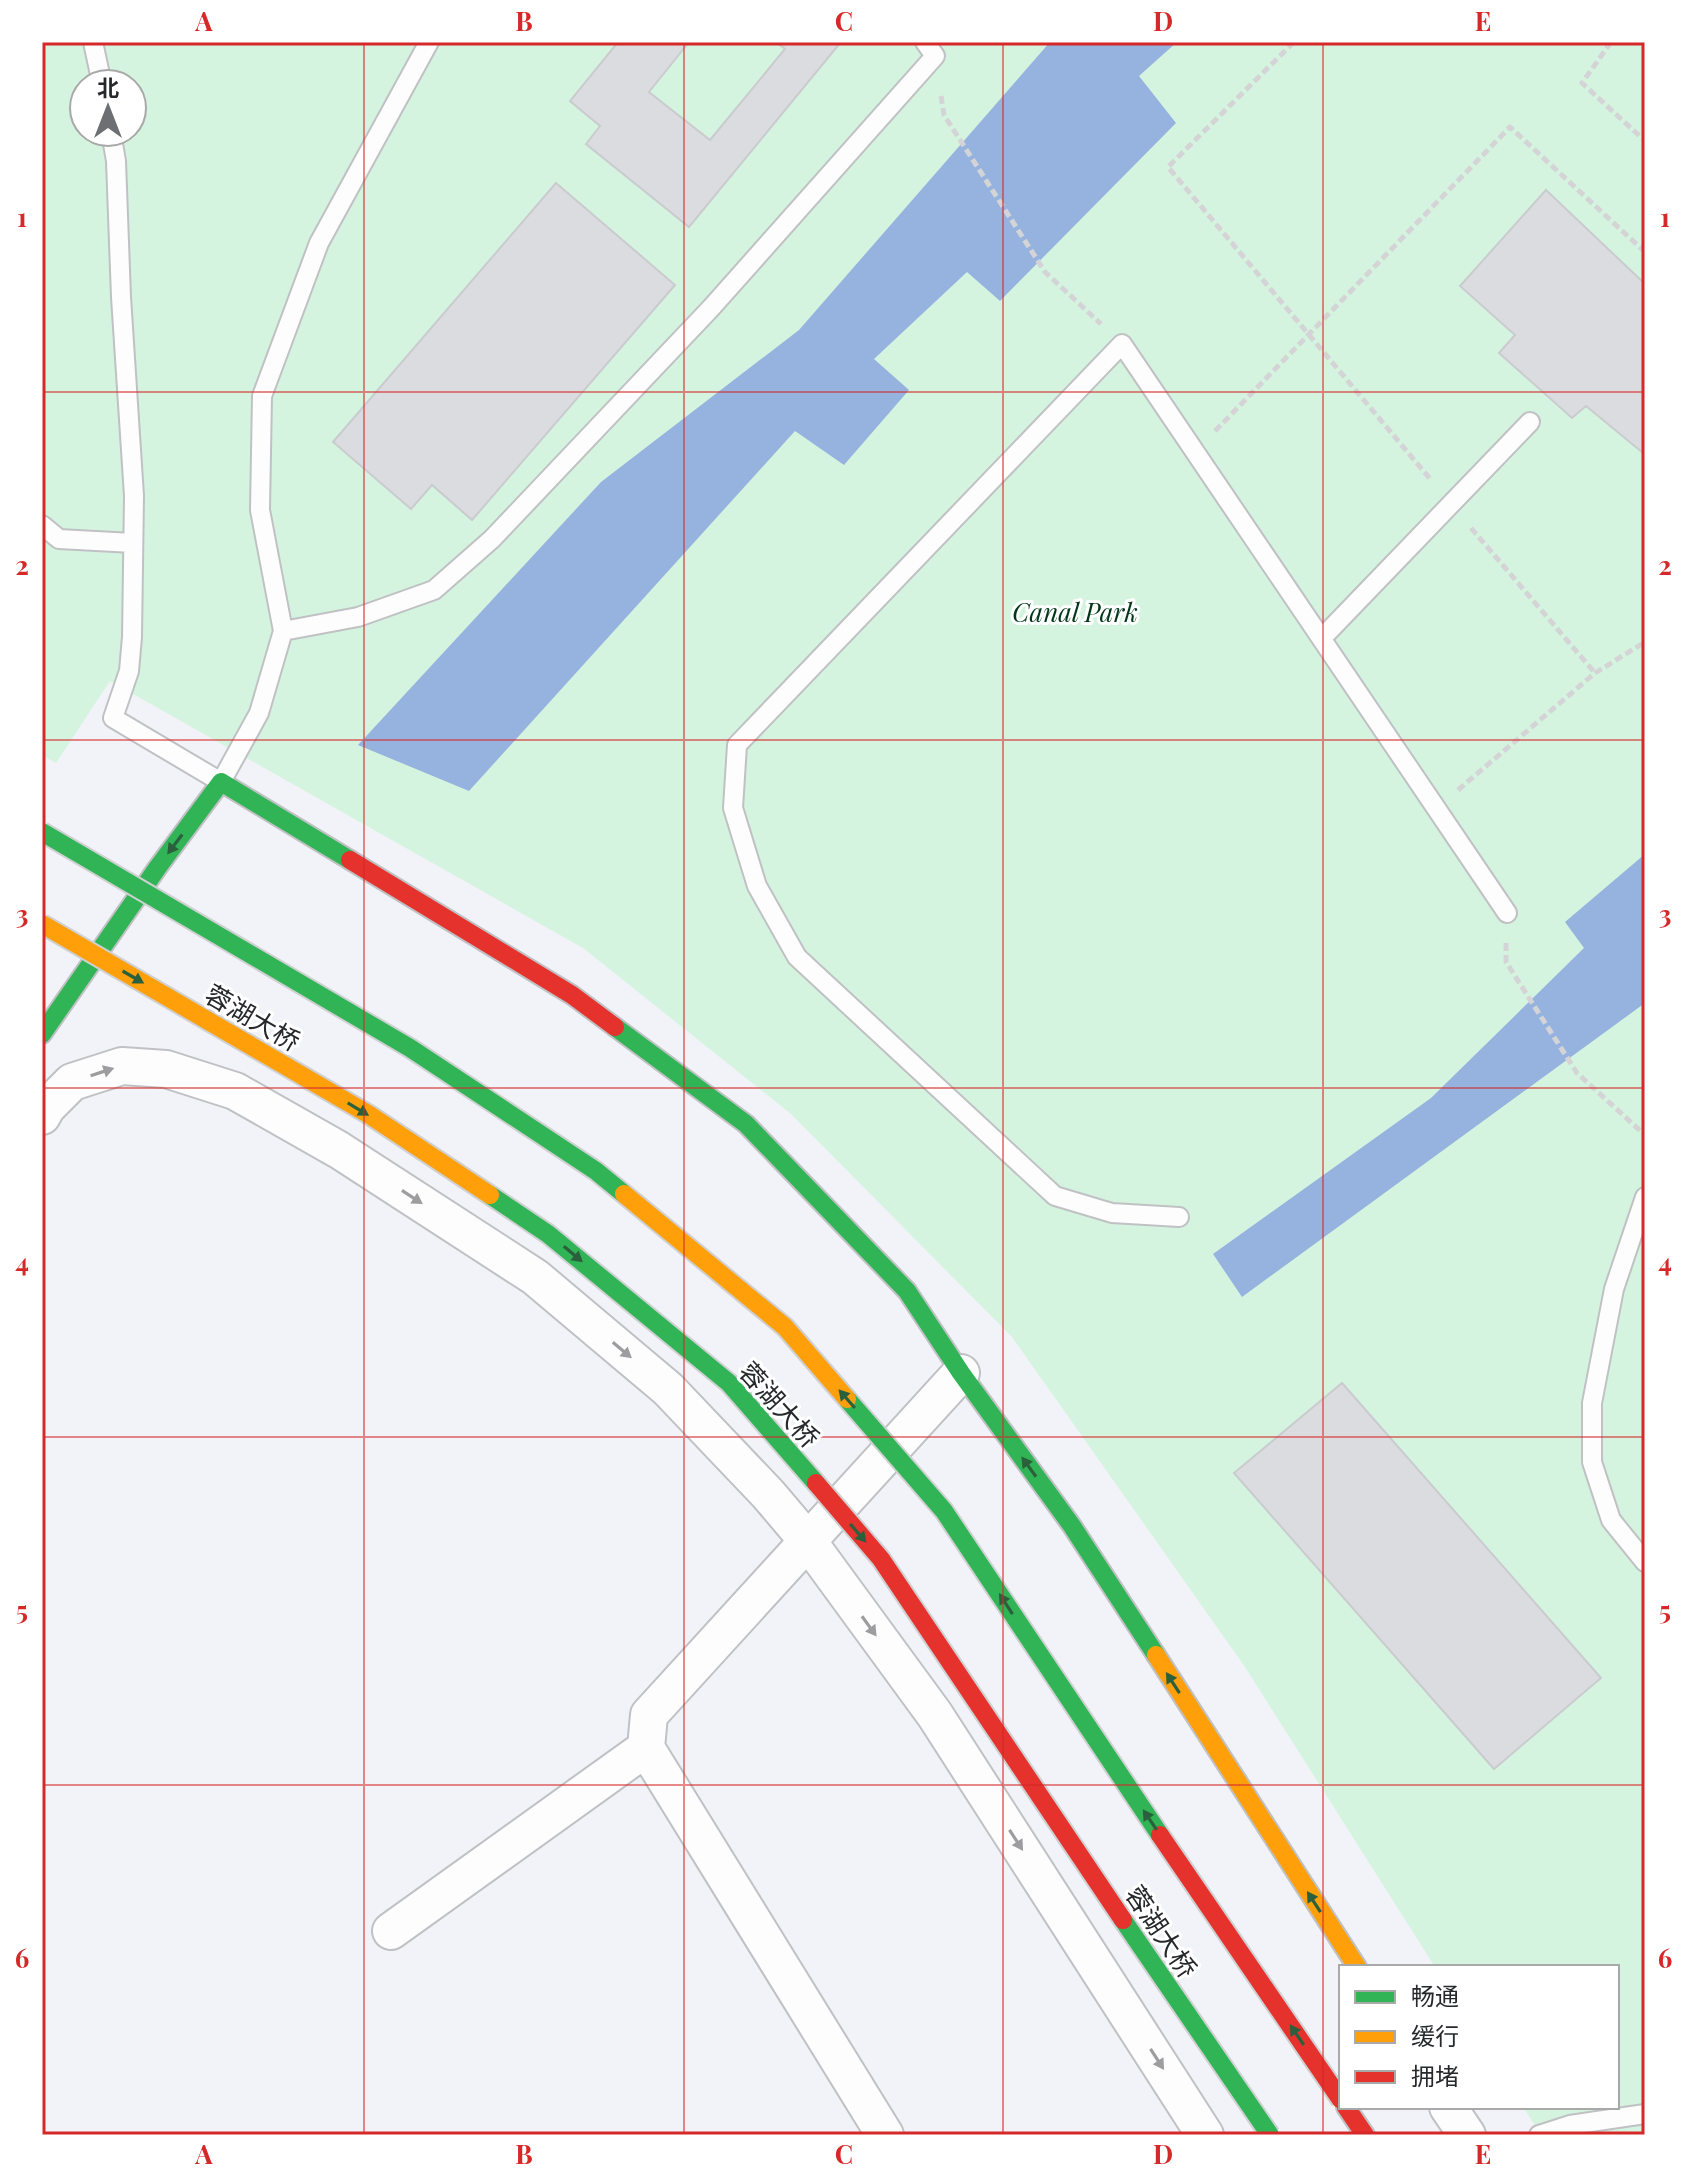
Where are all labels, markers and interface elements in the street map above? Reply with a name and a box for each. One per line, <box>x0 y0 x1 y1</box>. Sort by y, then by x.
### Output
text: A <box>194 3 213 38</box>
text: B <box>515 3 533 38</box>
text: C <box>835 3 853 38</box>
text: D <box>1153 3 1173 38</box>
text: E <box>1475 3 1491 38</box>
north arrow <box>68 68 148 148</box>
text: 北 <box>97 72 119 102</box>
text: 1 <box>17 199 27 234</box>
text: 1 <box>1660 199 1670 234</box>
text: 2 <box>15 547 29 582</box>
text: 2 <box>1658 547 1672 582</box>
park label: Canal Park <box>1012 594 1138 629</box>
one-way arrow <box>167 834 183 854</box>
text: 3 <box>16 896 28 931</box>
text: 3 <box>1659 896 1671 931</box>
one-way arrow <box>122 970 145 984</box>
street label: 蓉湖大桥 <box>199 976 307 1058</box>
one-way arrow <box>90 1065 114 1078</box>
one-way arrow <box>347 1102 369 1116</box>
one-way arrow <box>401 1190 423 1204</box>
text: 4 <box>15 1244 29 1279</box>
text: 4 <box>1658 1244 1672 1279</box>
one-way arrow <box>563 1245 583 1262</box>
one-way arrow <box>611 1341 631 1358</box>
street label: 蓉湖大桥 <box>732 1354 828 1454</box>
one-way arrow <box>839 1390 856 1410</box>
one-way arrow <box>1022 1456 1038 1477</box>
one-way arrow <box>849 1523 867 1542</box>
text: 5 <box>16 1592 28 1627</box>
text: 5 <box>1659 1592 1671 1627</box>
one-way arrow <box>999 1594 1014 1615</box>
one-way arrow <box>861 1615 876 1636</box>
one-way arrow <box>1167 1672 1181 1694</box>
one-way arrow <box>1143 1810 1158 1831</box>
one-way arrow <box>1008 1829 1023 1851</box>
street label: 蓉湖大桥 <box>1118 1878 1206 1984</box>
one-way arrow <box>1306 1891 1321 1912</box>
text: 6 <box>15 1940 29 1975</box>
text: 6 <box>1658 1940 1672 1975</box>
legend <box>1339 1965 1619 2109</box>
text: 畅通 <box>1411 1979 1459 2011</box>
text: 缓行 <box>1411 2019 1459 2051</box>
one-way arrow <box>1290 2025 1305 2046</box>
one-way arrow <box>1149 2048 1163 2070</box>
text: 拥堵 <box>1411 2059 1459 2091</box>
text: A <box>194 2136 213 2171</box>
text: B <box>515 2136 533 2171</box>
text: C <box>835 2136 853 2171</box>
text: D <box>1153 2136 1173 2171</box>
text: E <box>1475 2136 1491 2171</box>

